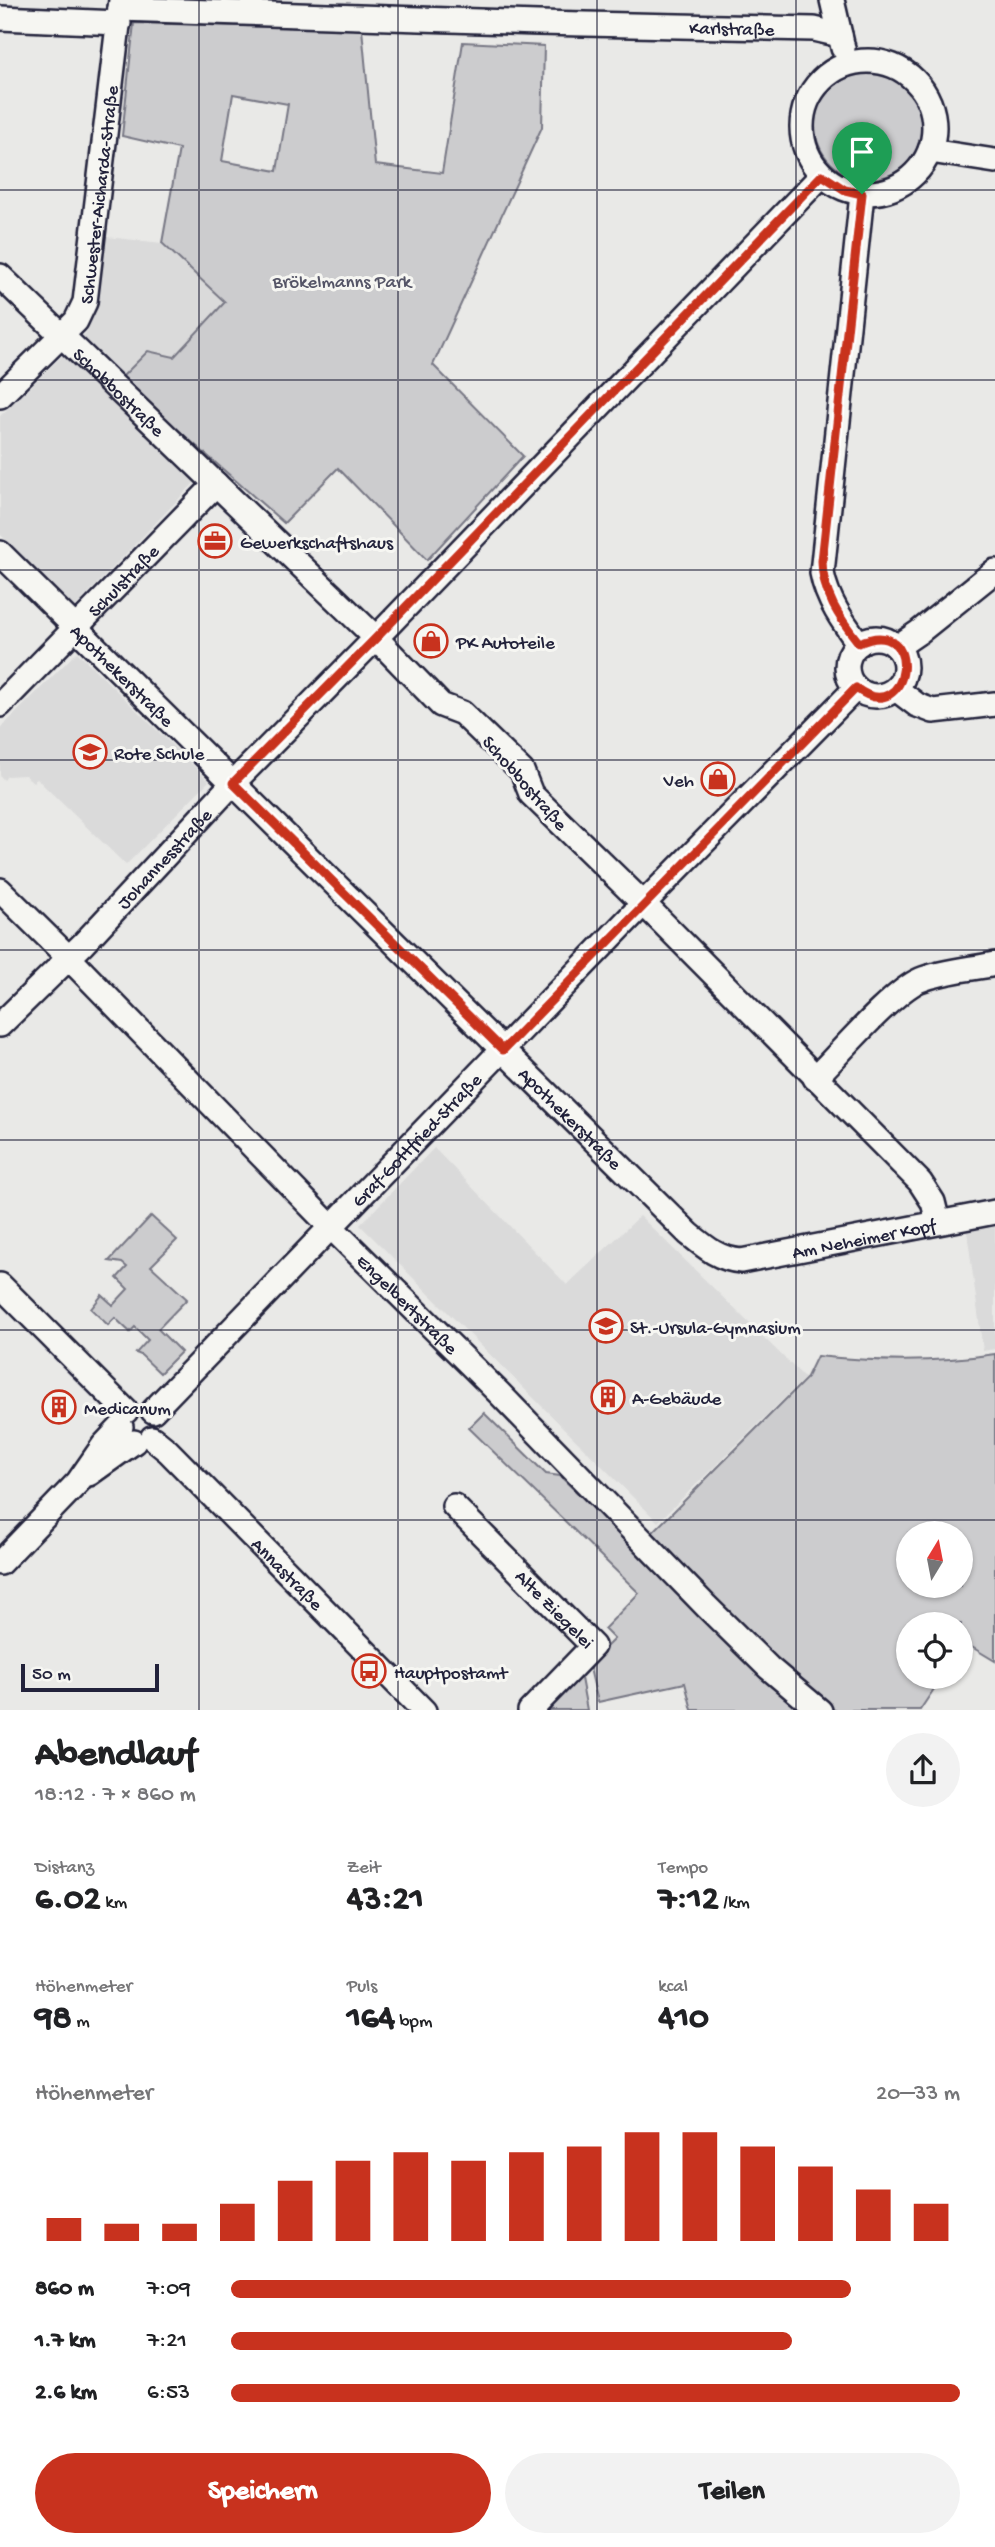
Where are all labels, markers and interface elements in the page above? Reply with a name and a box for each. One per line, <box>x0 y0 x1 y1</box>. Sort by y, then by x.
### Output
street label: Karlstraße <box>689 18 775 43</box>
street label: Schwester-Aicharda-Straße <box>77 84 126 305</box>
pin <box>832 122 892 194</box>
icon: arrive <box>843 133 881 171</box>
park label: Brökelmanns Park <box>272 272 413 295</box>
street label: Schobbostraße <box>66 344 168 443</box>
office icon: Gewerkschaftshaus <box>196 522 234 560</box>
place label: Gewerkschaftshaus <box>240 533 394 556</box>
street label: Schulstraße <box>84 541 165 623</box>
street label: Apothekerstraße <box>64 621 177 733</box>
shop icon: PK Autoteile <box>412 622 450 660</box>
place label: PK Autoteile <box>455 633 555 656</box>
street label: Schobbostraße <box>476 732 571 837</box>
school or university icon: Rote Schule <box>71 733 109 771</box>
place label: Rote Schule <box>114 744 204 767</box>
shop icon: Veh <box>699 760 737 798</box>
place label: Veh <box>662 771 694 794</box>
street label: Johannesstraße <box>114 805 219 915</box>
street label: Apothekerstraße <box>512 1064 625 1176</box>
street label: Graf-Gottfried-Straße <box>348 1070 488 1213</box>
street label: Am Neheimer Kopf <box>790 1215 940 1266</box>
street label: Engelbertstraße <box>350 1251 461 1361</box>
school or university icon: St.-Ursula-Gymnasium <box>587 1307 625 1345</box>
place label: St.-Ursula-Gymnasium <box>630 1318 801 1341</box>
building icon: A-Gebäude <box>589 1378 627 1416</box>
building icon: Medicanum <box>40 1388 78 1426</box>
place label: A-Gebäude <box>632 1389 722 1412</box>
place label: Medicanum <box>84 1399 171 1422</box>
north arrow <box>896 1521 973 1598</box>
map controls <box>896 1521 973 1689</box>
street label: Annastraße <box>245 1534 327 1617</box>
street label: Alte Ziegelei <box>509 1566 597 1655</box>
button: locate <box>896 1612 973 1689</box>
bus stop icon: Hauptpostamt <box>350 1652 388 1690</box>
scale bar <box>21 1661 159 1693</box>
place label: Hauptpostamt <box>394 1663 509 1686</box>
text: 50 m <box>32 1664 71 1687</box>
button: share <box>886 1733 960 1807</box>
text: Abendlauf <box>35 1734 196 1778</box>
text: 18:12 · 7 × 860 m <box>35 1782 196 1809</box>
text: Distanz <box>35 1857 94 1880</box>
text: Zeit <box>347 1857 381 1880</box>
text: Tempo <box>658 1857 708 1880</box>
text: 6.02 <box>35 1880 101 1921</box>
text: 43:21 <box>347 1880 424 1921</box>
text: 7:12 <box>658 1880 719 1921</box>
text: km <box>101 1892 127 1915</box>
text: /km <box>719 1892 750 1915</box>
text: Höhenmeter <box>35 1976 132 1999</box>
text: Puls <box>347 1976 377 1999</box>
text: kcal <box>658 1976 688 1999</box>
text: 98 <box>35 1999 72 2040</box>
text: 164 <box>347 1999 395 2040</box>
text: 410 <box>658 1999 709 2040</box>
text: m <box>72 2011 90 2034</box>
text: bpm <box>395 2011 432 2034</box>
text: Höhenmeter <box>35 2081 153 2108</box>
text: 20–33 m <box>876 2081 960 2108</box>
text: 860 m <box>35 2276 94 2303</box>
text: 7:09 <box>147 2276 191 2303</box>
text: 1.7 km <box>35 2328 96 2355</box>
text: 7:21 <box>147 2328 187 2355</box>
text: 2.6 km <box>35 2380 97 2407</box>
text: 6:53 <box>147 2380 190 2407</box>
button: Speichern <box>35 2453 491 2533</box>
button: Teilen <box>505 2453 960 2533</box>

